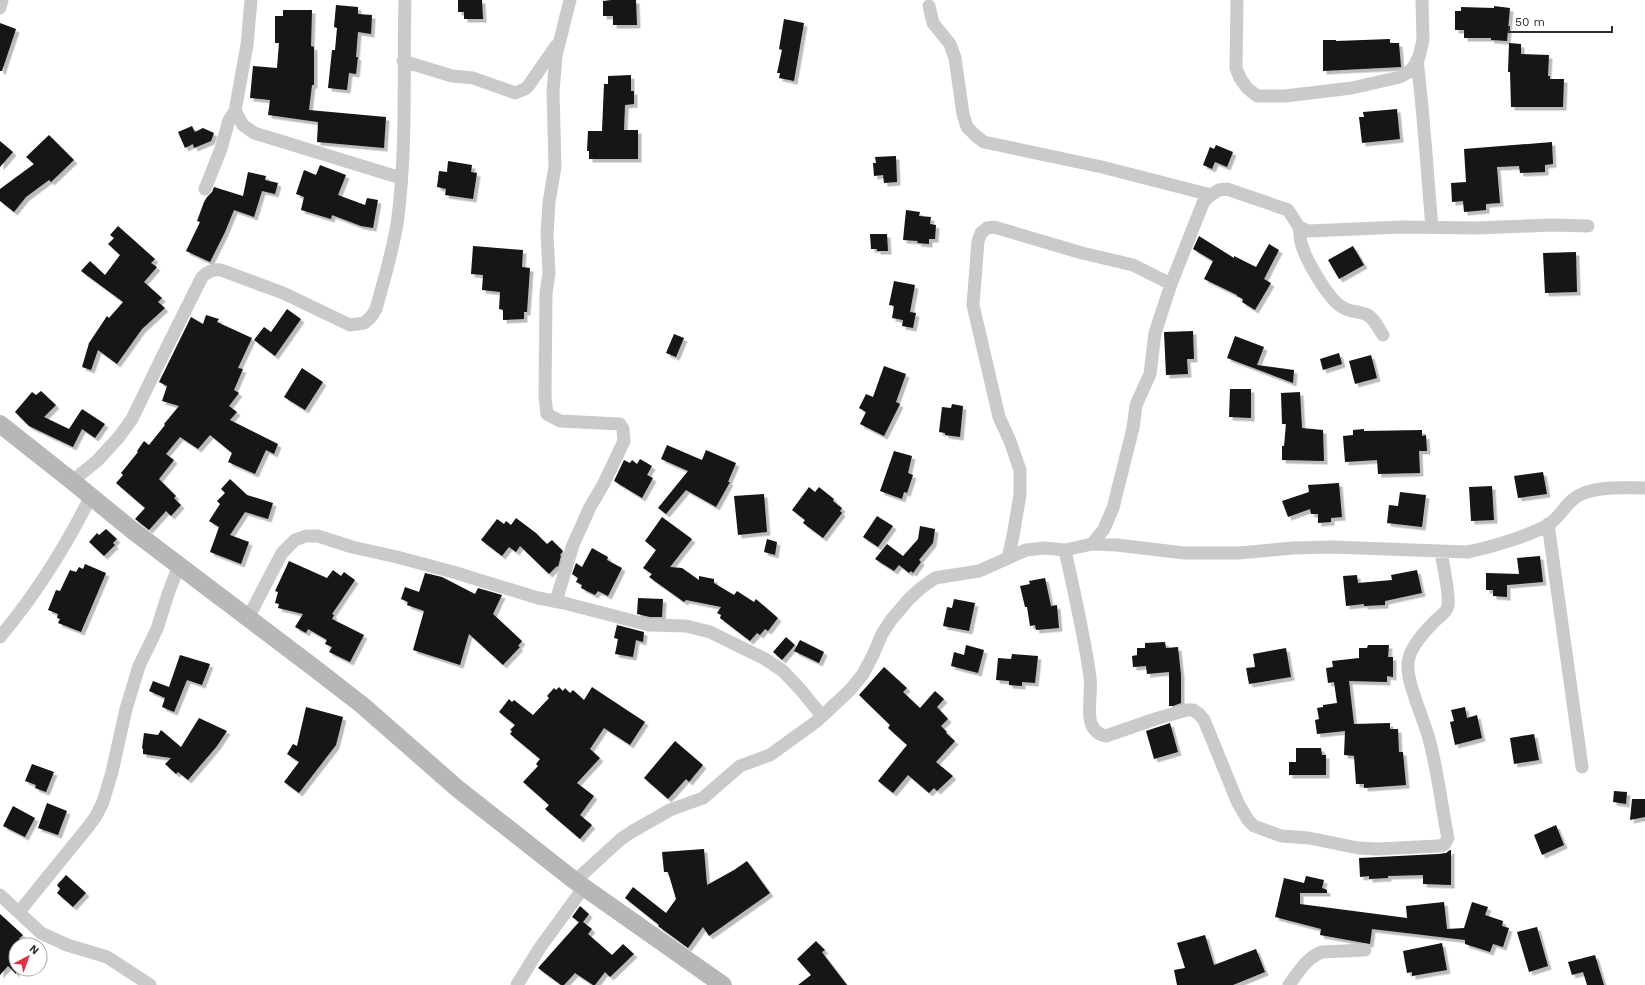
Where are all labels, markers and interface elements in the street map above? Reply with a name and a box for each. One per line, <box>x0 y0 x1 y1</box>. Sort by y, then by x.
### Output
scale bar <box>1509 8 1612 34</box>
text: 50 m <box>1515 15 1545 29</box>
north arrow <box>8 937 48 977</box>
text: N <box>27 942 42 957</box>

